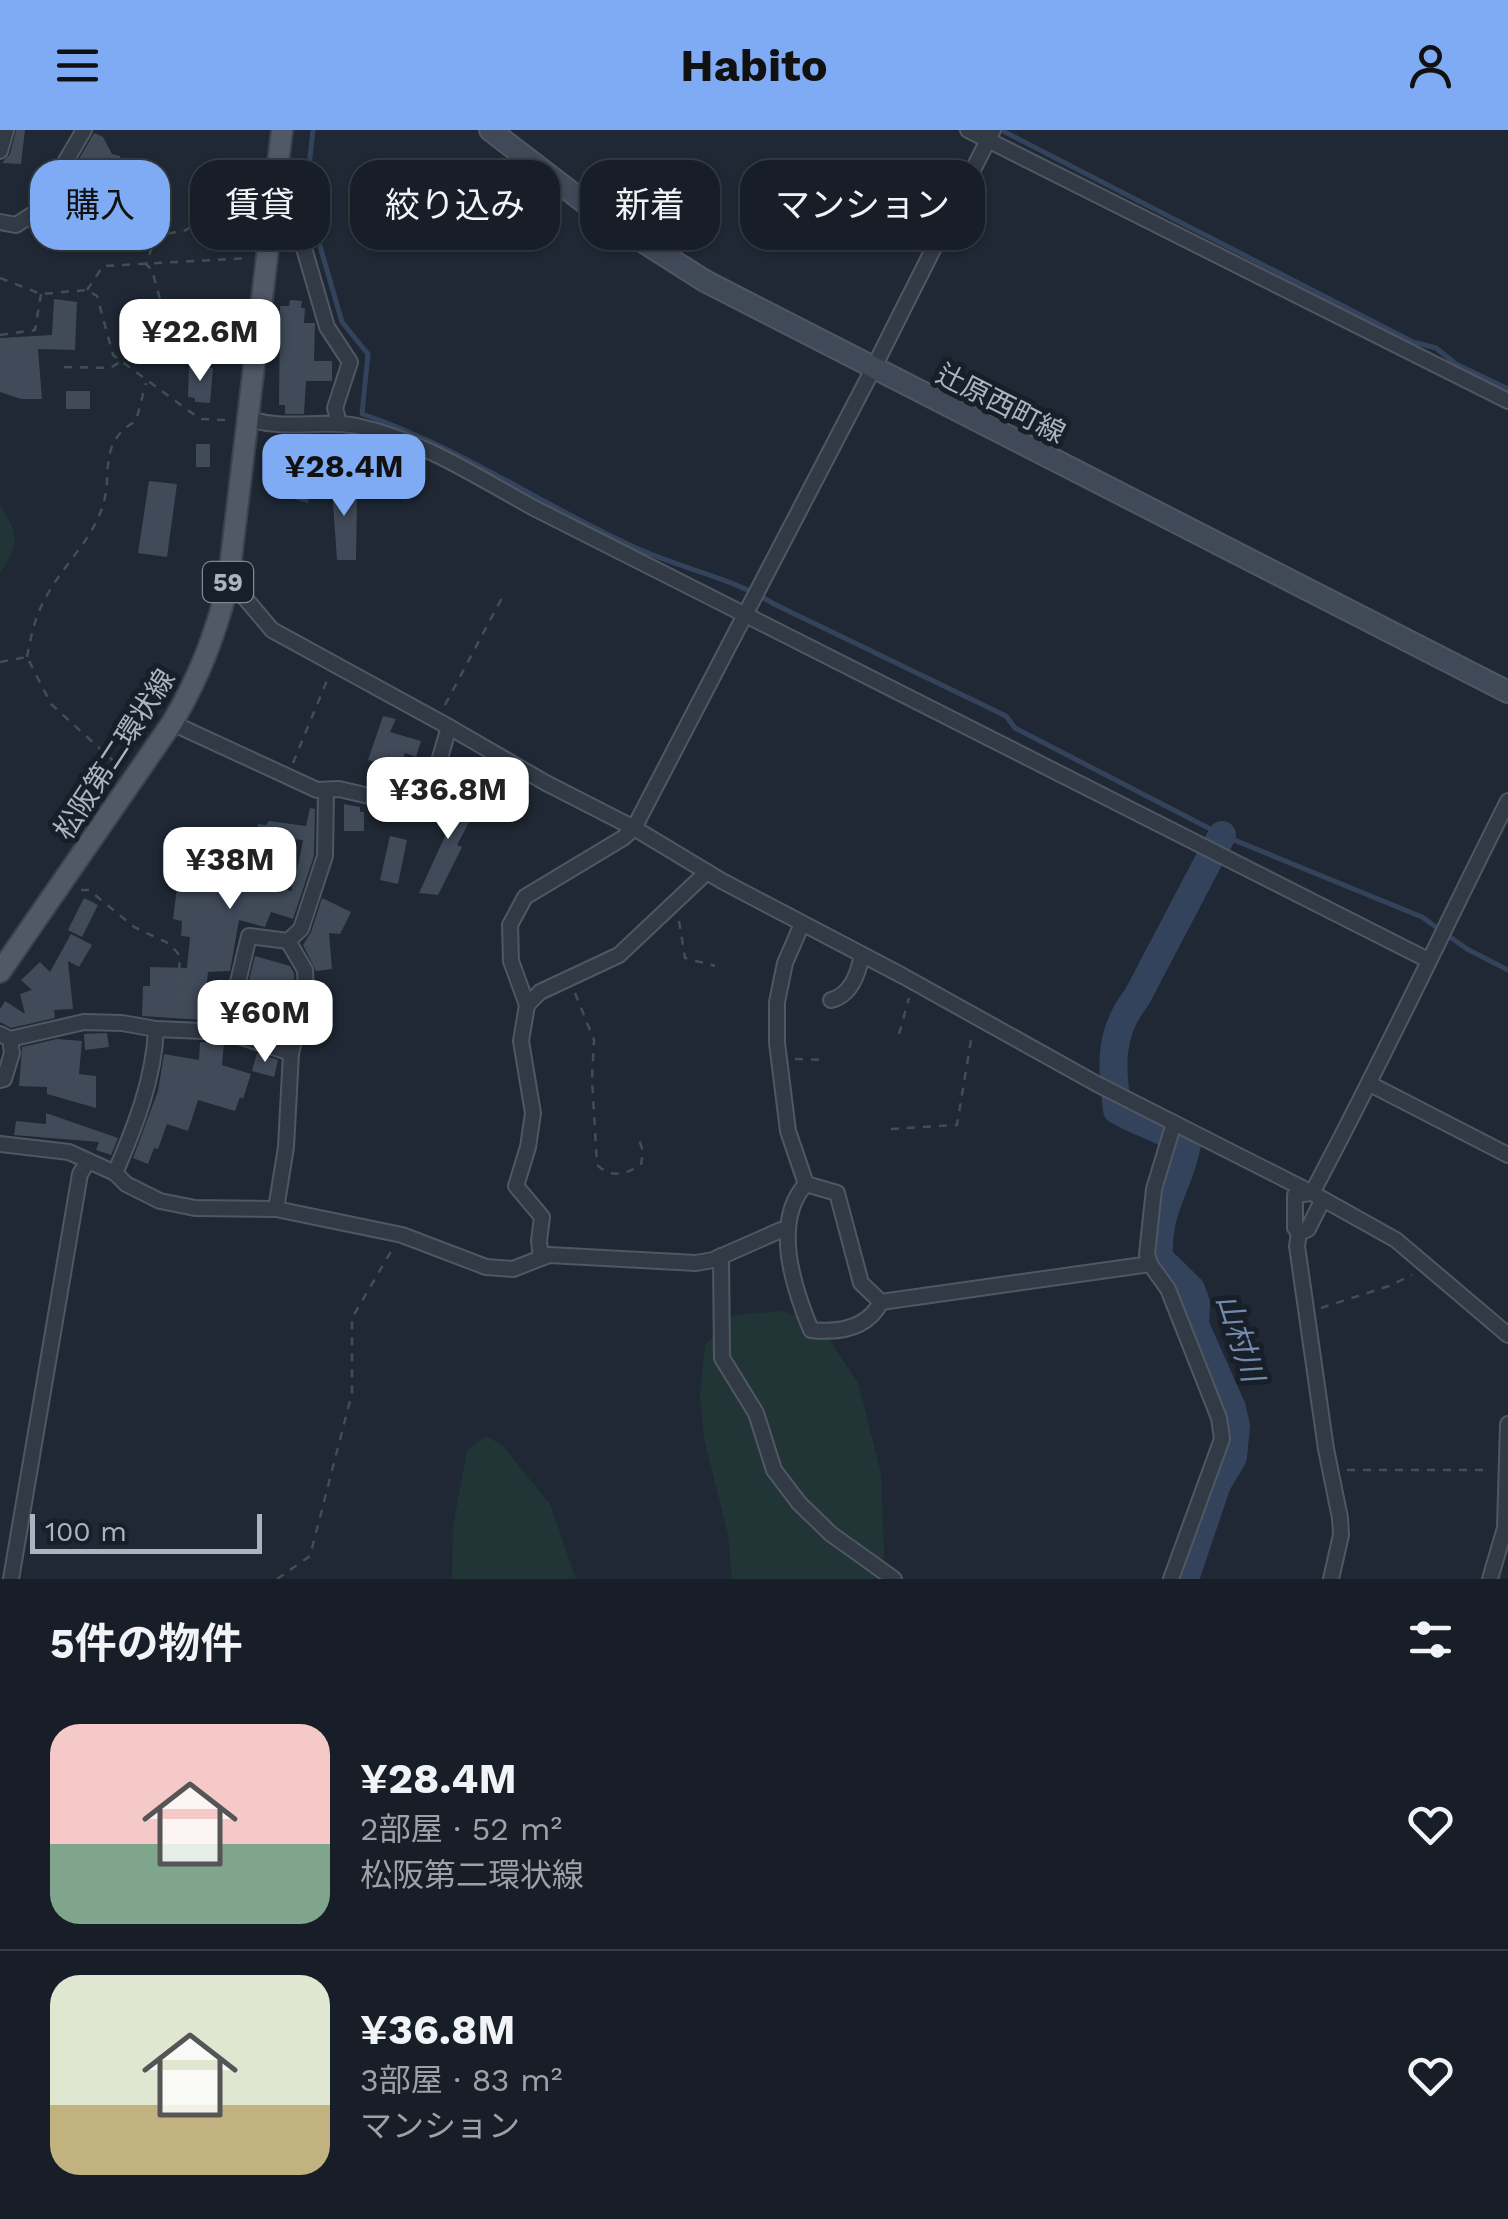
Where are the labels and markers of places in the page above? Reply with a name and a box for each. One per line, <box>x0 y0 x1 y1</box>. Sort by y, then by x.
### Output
pin: ¥22.6M <box>119 299 281 384</box>
pin: ¥28.4M <box>263 434 425 519</box>
pin: ¥36.8M <box>367 757 529 842</box>
pin: ¥38M <box>171 827 289 912</box>
pin: ¥60M <box>206 980 324 1065</box>

